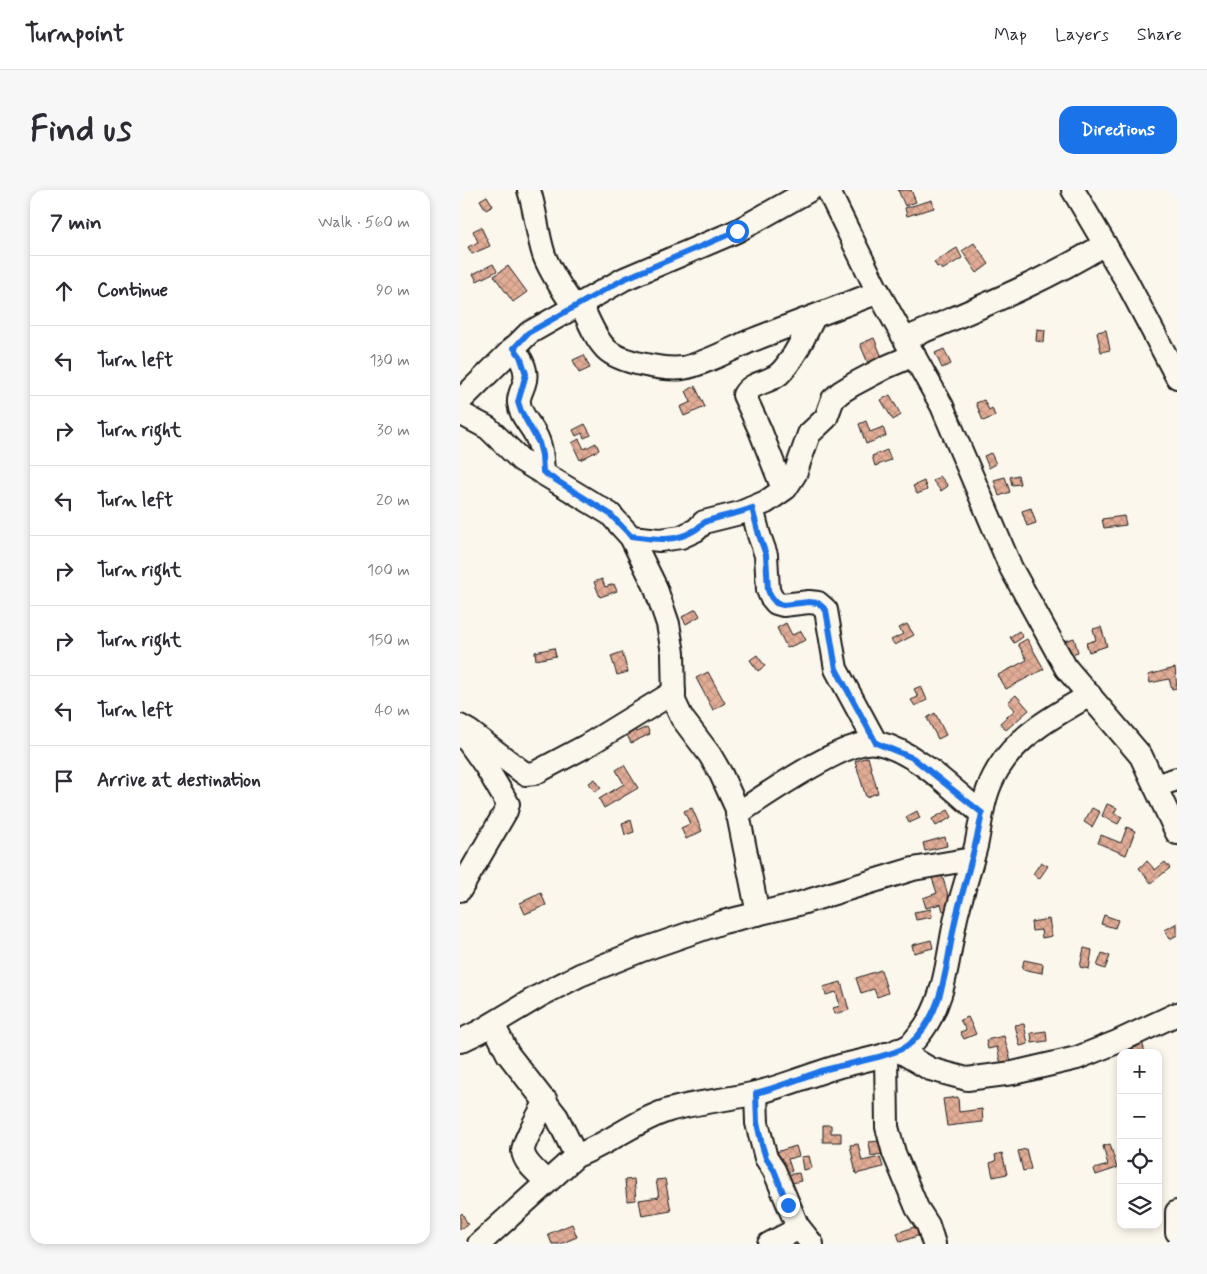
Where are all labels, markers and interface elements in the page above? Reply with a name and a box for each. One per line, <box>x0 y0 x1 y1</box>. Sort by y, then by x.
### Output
text: Turnpoint <box>25 19 125 50</box>
text: Map <box>994 23 1027 47</box>
text: Layers <box>1055 23 1109 47</box>
text: Share <box>1137 23 1182 47</box>
button: Directions <box>1059 106 1177 154</box>
text: Find us <box>30 107 132 153</box>
text: 7 min <box>50 209 102 237</box>
text: Walk · 560 m <box>318 212 410 233</box>
route start <box>726 220 749 243</box>
icon: ahead <box>50 277 78 305</box>
text: Continue <box>97 278 168 303</box>
text: 90 m <box>376 280 410 301</box>
icon: left <box>50 347 78 375</box>
text: Turn left <box>97 348 173 373</box>
text: 130 m <box>369 350 410 371</box>
icon: right <box>50 417 78 445</box>
text: Turn right <box>97 418 181 443</box>
text: 30 m <box>377 420 410 441</box>
icon: left <box>50 487 78 515</box>
text: Turn left <box>97 488 173 513</box>
text: 20 m <box>376 490 410 511</box>
icon: right <box>50 557 78 585</box>
text: Turn right <box>97 558 181 583</box>
text: 100 m <box>367 560 410 581</box>
icon: right <box>50 627 78 655</box>
text: Turn right <box>97 628 181 653</box>
text: 150 m <box>368 630 410 651</box>
icon: left <box>50 697 78 725</box>
text: Turn left <box>97 698 173 723</box>
text: 40 m <box>374 700 410 721</box>
icon: arrive <box>50 767 78 795</box>
text: Arrive at destination <box>97 768 261 793</box>
map controls <box>1117 1049 1162 1229</box>
button: + <box>1117 1049 1162 1094</box>
button: − <box>1117 1094 1162 1139</box>
button: locate <box>1117 1139 1162 1184</box>
button: layers <box>1117 1184 1162 1229</box>
route end <box>777 1194 800 1217</box>

